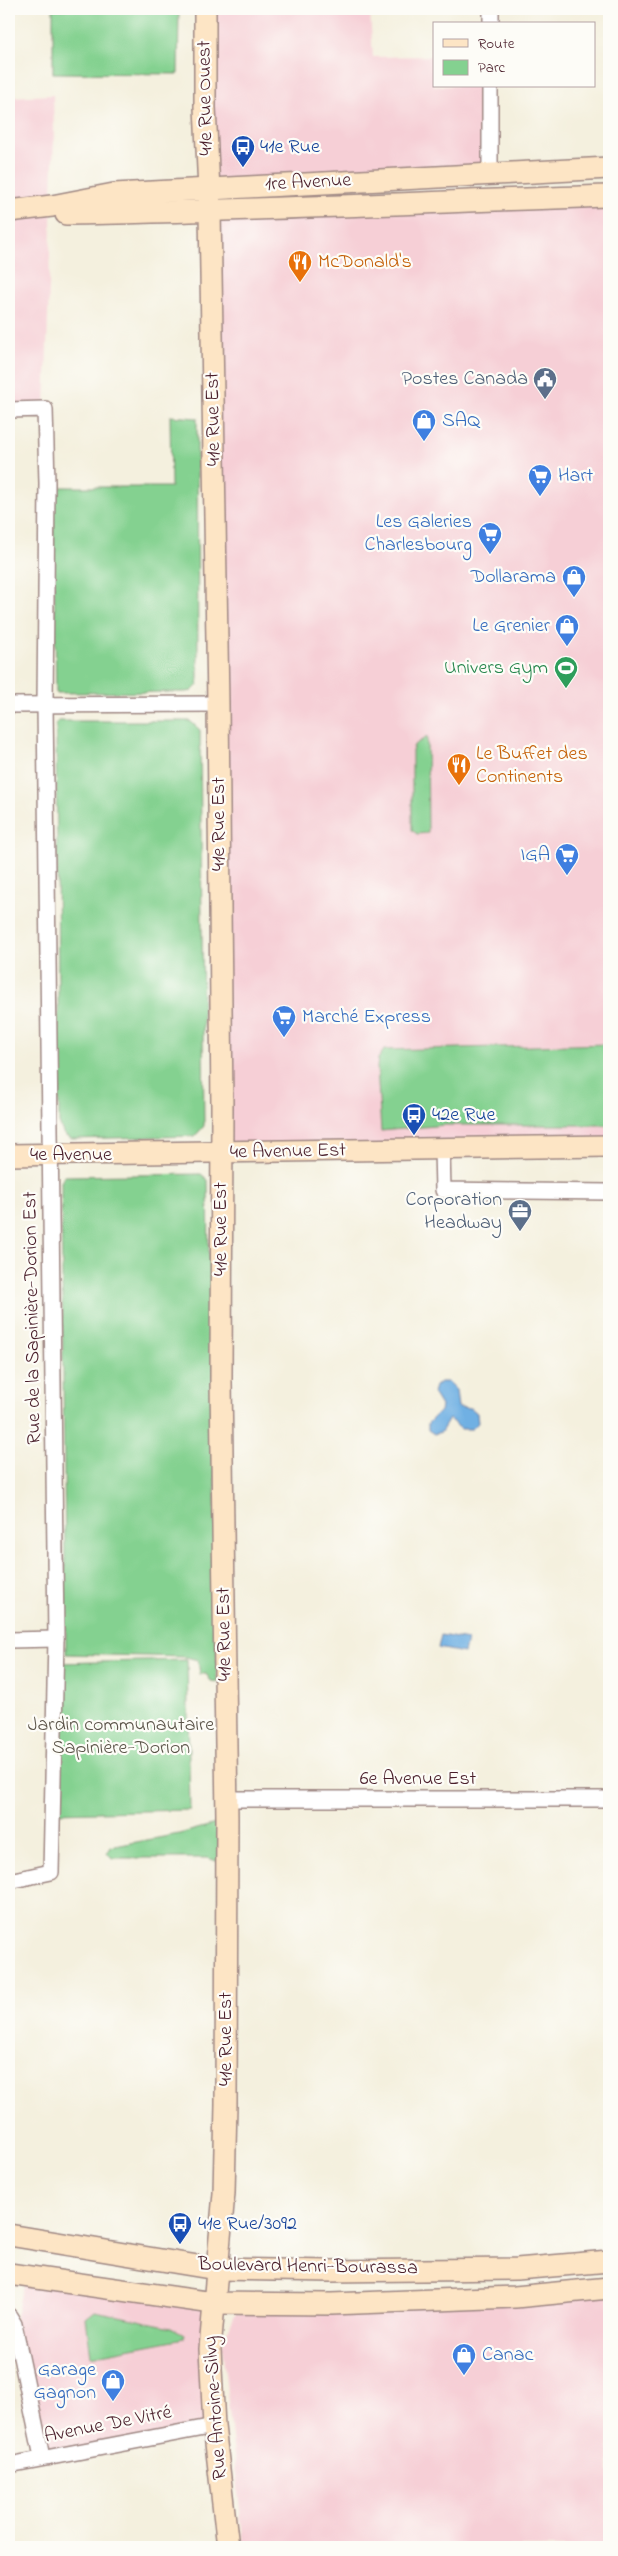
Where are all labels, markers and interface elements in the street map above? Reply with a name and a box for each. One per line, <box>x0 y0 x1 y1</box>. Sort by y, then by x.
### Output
legend <box>433 22 596 88</box>
text: Route <box>478 33 515 55</box>
street label: 41e Rue Ouest <box>190 40 222 156</box>
text: Parc <box>478 57 506 79</box>
place label: 41e Rue <box>260 133 320 162</box>
bus stop icon: 41e Rue <box>230 134 256 168</box>
street label: 1re Avenue <box>264 166 352 200</box>
place label: McDonald's <box>318 248 412 277</box>
restaurant icon: McDonald's <box>287 249 313 283</box>
place label: Postes Canada <box>402 365 528 394</box>
public building icon: Postes Canada <box>532 366 558 400</box>
street label: 41e Rue Est <box>199 371 229 466</box>
place label: SAQ <box>442 407 481 436</box>
shop icon: SAQ <box>411 408 437 442</box>
place label: Hart <box>558 462 594 491</box>
supermarket icon: Hart <box>527 463 553 497</box>
place label: Les Galeries Charlesbourg <box>364 508 472 561</box>
supermarket icon: Les Galeries Charlesbourg <box>477 521 503 555</box>
place label: Dollarama <box>470 563 556 592</box>
shop icon: Dollarama <box>561 564 587 598</box>
place label: Le Grenier <box>472 612 551 641</box>
shop icon: Le Grenier <box>554 613 580 647</box>
place label: Univers Gym <box>444 654 548 683</box>
sports icon: Univers Gym <box>553 655 579 689</box>
place label: Le Buffet des Continents <box>476 740 588 792</box>
restaurant icon: Le Buffet des Continents <box>446 752 472 786</box>
street label: 41e Rue Est <box>205 777 234 871</box>
place label: IGA <box>520 841 550 870</box>
supermarket icon: IGA <box>554 842 580 876</box>
place label: Marché Express <box>302 1003 431 1032</box>
supermarket icon: Marché Express <box>271 1004 297 1038</box>
place label: 42e Rue <box>432 1101 496 1130</box>
bus stop icon: 42e Rue <box>401 1102 427 1136</box>
street label: 4e Avenue Est <box>230 1136 347 1168</box>
street label: 4e Avenue <box>30 1141 112 1170</box>
street label: 41e Rue Est <box>207 1182 236 1276</box>
place label: Corporation Headway <box>406 1186 502 1238</box>
street label: Rue de la Sapinière-Dorion Est <box>16 1191 50 1445</box>
office icon: Corporation Headway <box>507 1198 533 1232</box>
street label: 41e Rue Est <box>210 1586 240 1681</box>
park label: Jardin communautaire Sapinière-Dorion <box>28 1711 214 1763</box>
street label: 6e Avenue Est <box>360 1765 477 1794</box>
street label: 41e Rue Est <box>212 1992 241 2086</box>
place label: 41e Rue/3092 <box>198 2210 297 2239</box>
bus stop icon: 41e Rue/3092 <box>167 2211 193 2245</box>
street label: Boulevard Henri-Bourassa <box>197 2251 418 2283</box>
street label: Rue Antoine-Silvy <box>197 2335 235 2481</box>
place label: Canac <box>482 2341 533 2370</box>
shop icon: Canac <box>451 2342 477 2376</box>
place label: Garage Gagnon <box>34 2356 96 2409</box>
shop icon: Garage Gagnon <box>100 2368 126 2402</box>
street label: Avenue De Vitré <box>42 2398 174 2452</box>

